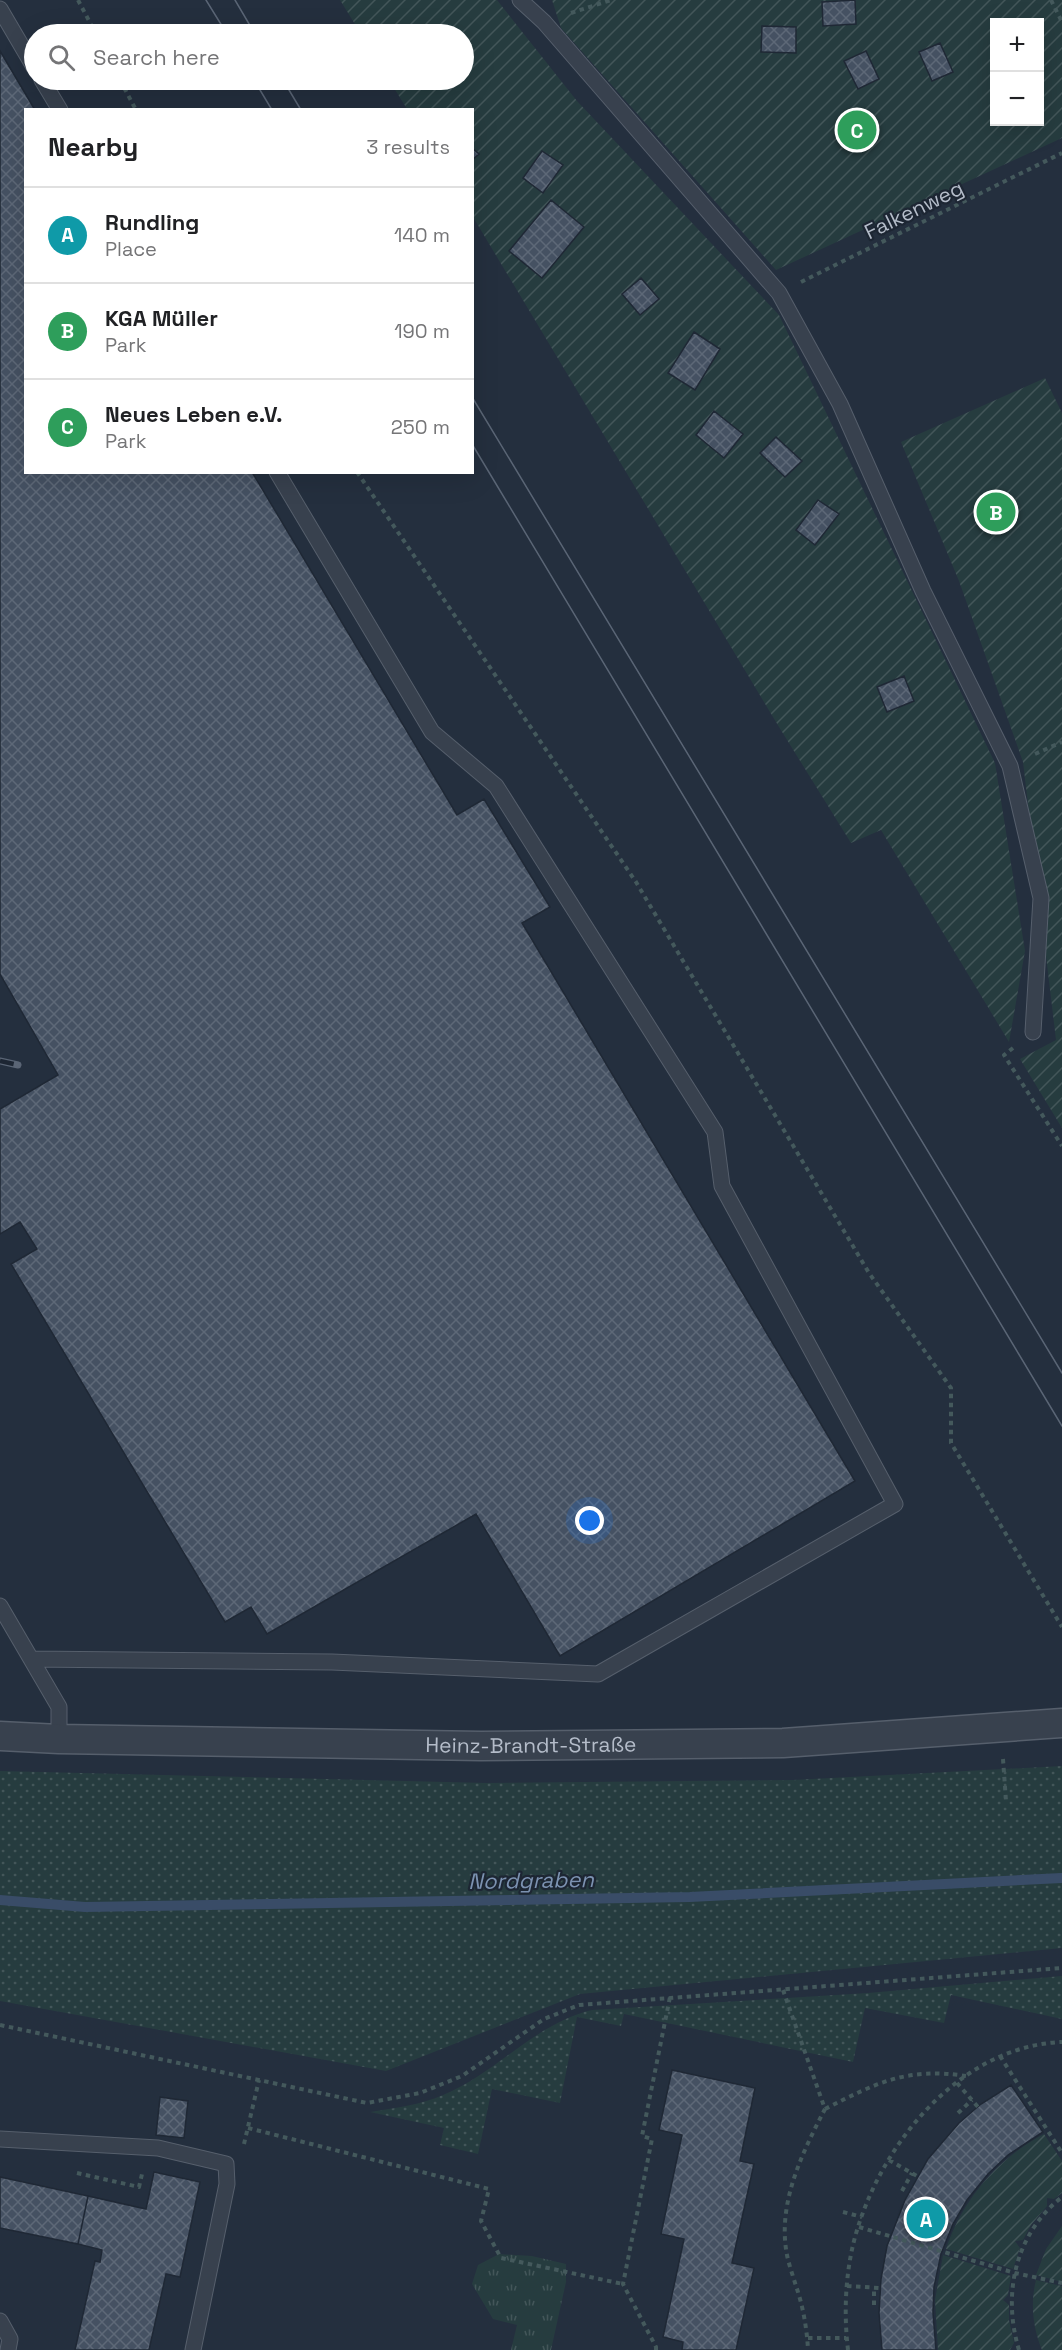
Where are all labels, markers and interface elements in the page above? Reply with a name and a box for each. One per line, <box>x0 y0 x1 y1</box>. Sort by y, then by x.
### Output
map controls <box>990 18 1044 126</box>
button: + <box>990 18 1044 72</box>
search box <box>24 24 474 90</box>
icon: search <box>45 41 78 74</box>
text: Search here <box>93 43 220 71</box>
button: − <box>990 72 1044 126</box>
pin: C <box>838 108 876 152</box>
text: Nearby <box>48 130 138 164</box>
text: 3 results <box>366 134 450 160</box>
street label: Falkenweg <box>860 174 968 245</box>
text: Rundling <box>105 208 199 236</box>
text: A <box>61 222 74 248</box>
text: 140 m <box>394 222 450 248</box>
text: Place <box>105 236 157 262</box>
text: KGA Müller <box>105 304 218 332</box>
text: B <box>61 318 74 344</box>
text: 190 m <box>394 318 450 344</box>
text: Park <box>105 332 147 358</box>
text: Neues Leben e.V. <box>105 400 283 428</box>
text: C <box>61 414 74 440</box>
text: 250 m <box>391 414 450 440</box>
text: Park <box>105 428 147 454</box>
pin: B <box>976 490 1016 534</box>
your location <box>575 1506 604 1535</box>
street label: Heinz-Brandt-Straße <box>425 1730 636 1759</box>
water label: Nordgraben <box>468 1865 595 1895</box>
pin: A <box>906 2196 946 2242</box>

